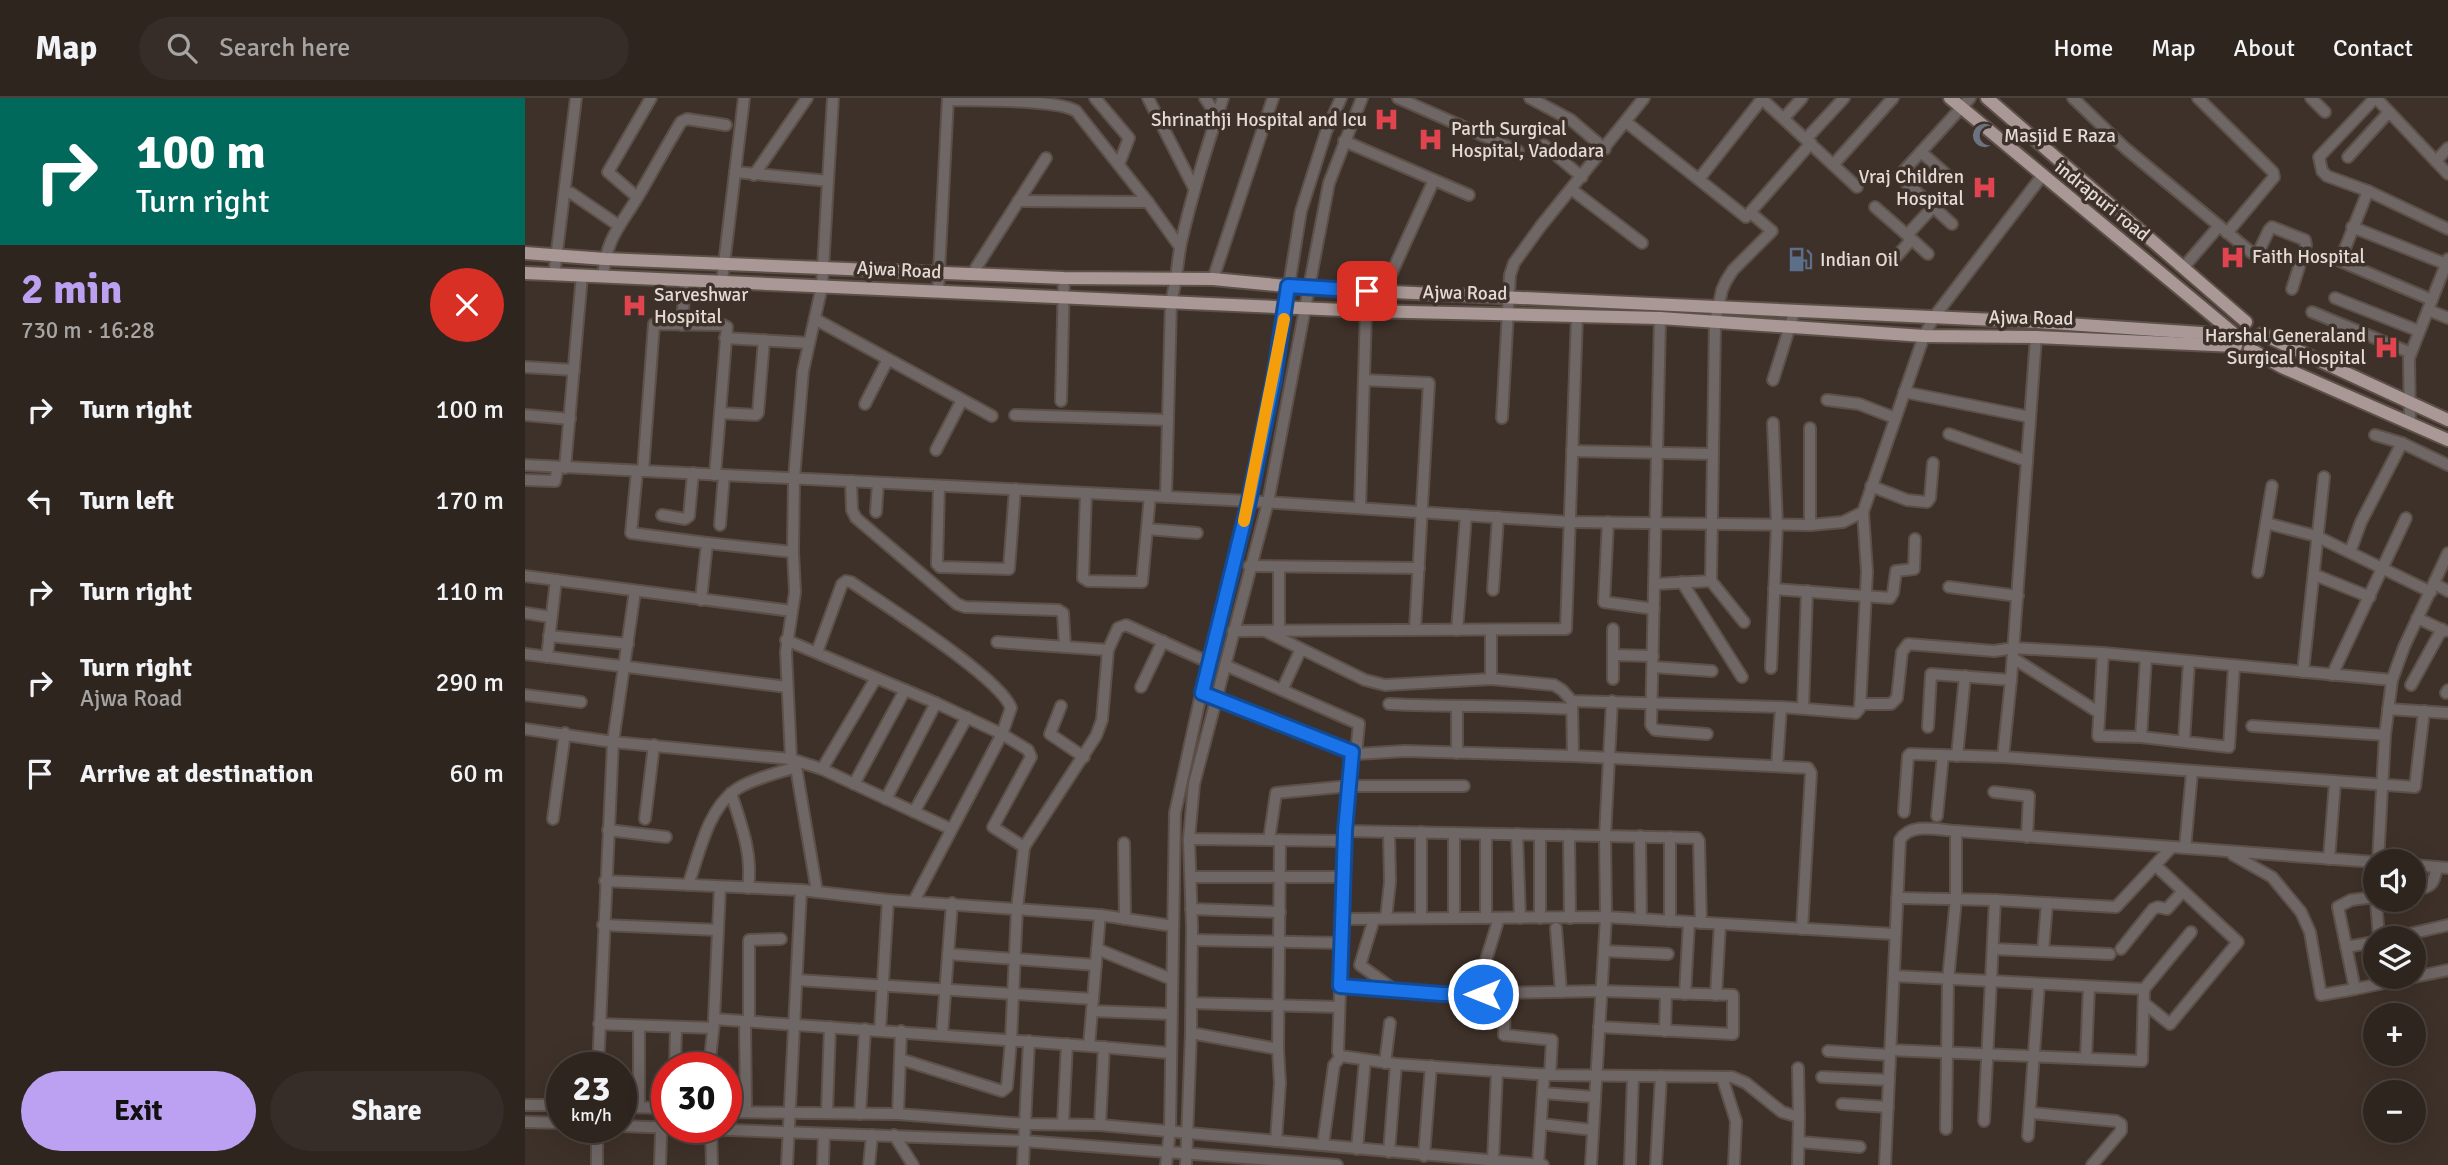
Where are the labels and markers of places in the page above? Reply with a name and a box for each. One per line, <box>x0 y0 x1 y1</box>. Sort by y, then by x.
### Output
hospital icon: Shrinathji Hospital and Icu <box>1373 106 1401 134</box>
place label: Shrinathji Hospital and Icu <box>1151 108 1367 132</box>
place label: Parth Surgical Hospital, Vadodara <box>1451 117 1604 163</box>
mosque icon: Masjid E Raza <box>1970 122 1998 150</box>
place label: Masjid E Raza <box>2004 124 2116 148</box>
hospital icon: Parth Surgical Hospital, Vadodara <box>1417 126 1445 154</box>
place label: Vraj Children Hospital <box>1859 165 1964 211</box>
hospital icon: Vraj Children Hospital <box>1970 174 1998 202</box>
hospital icon: Faith Hospital <box>2218 243 2246 271</box>
place label: Faith Hospital <box>2252 245 2365 269</box>
fuel station icon: Indian Oil <box>1786 246 1814 274</box>
place label: Indian Oil <box>1820 248 1899 272</box>
pin <box>1337 261 1397 321</box>
place label: Sarveshwar Hospital <box>654 283 748 329</box>
hospital icon: Sarveshwar Hospital <box>620 292 648 320</box>
place label: Harshal Generaland Surgical Hospital <box>2205 324 2366 370</box>
hospital icon: Harshal Generaland Surgical Hospital <box>2372 333 2400 361</box>

